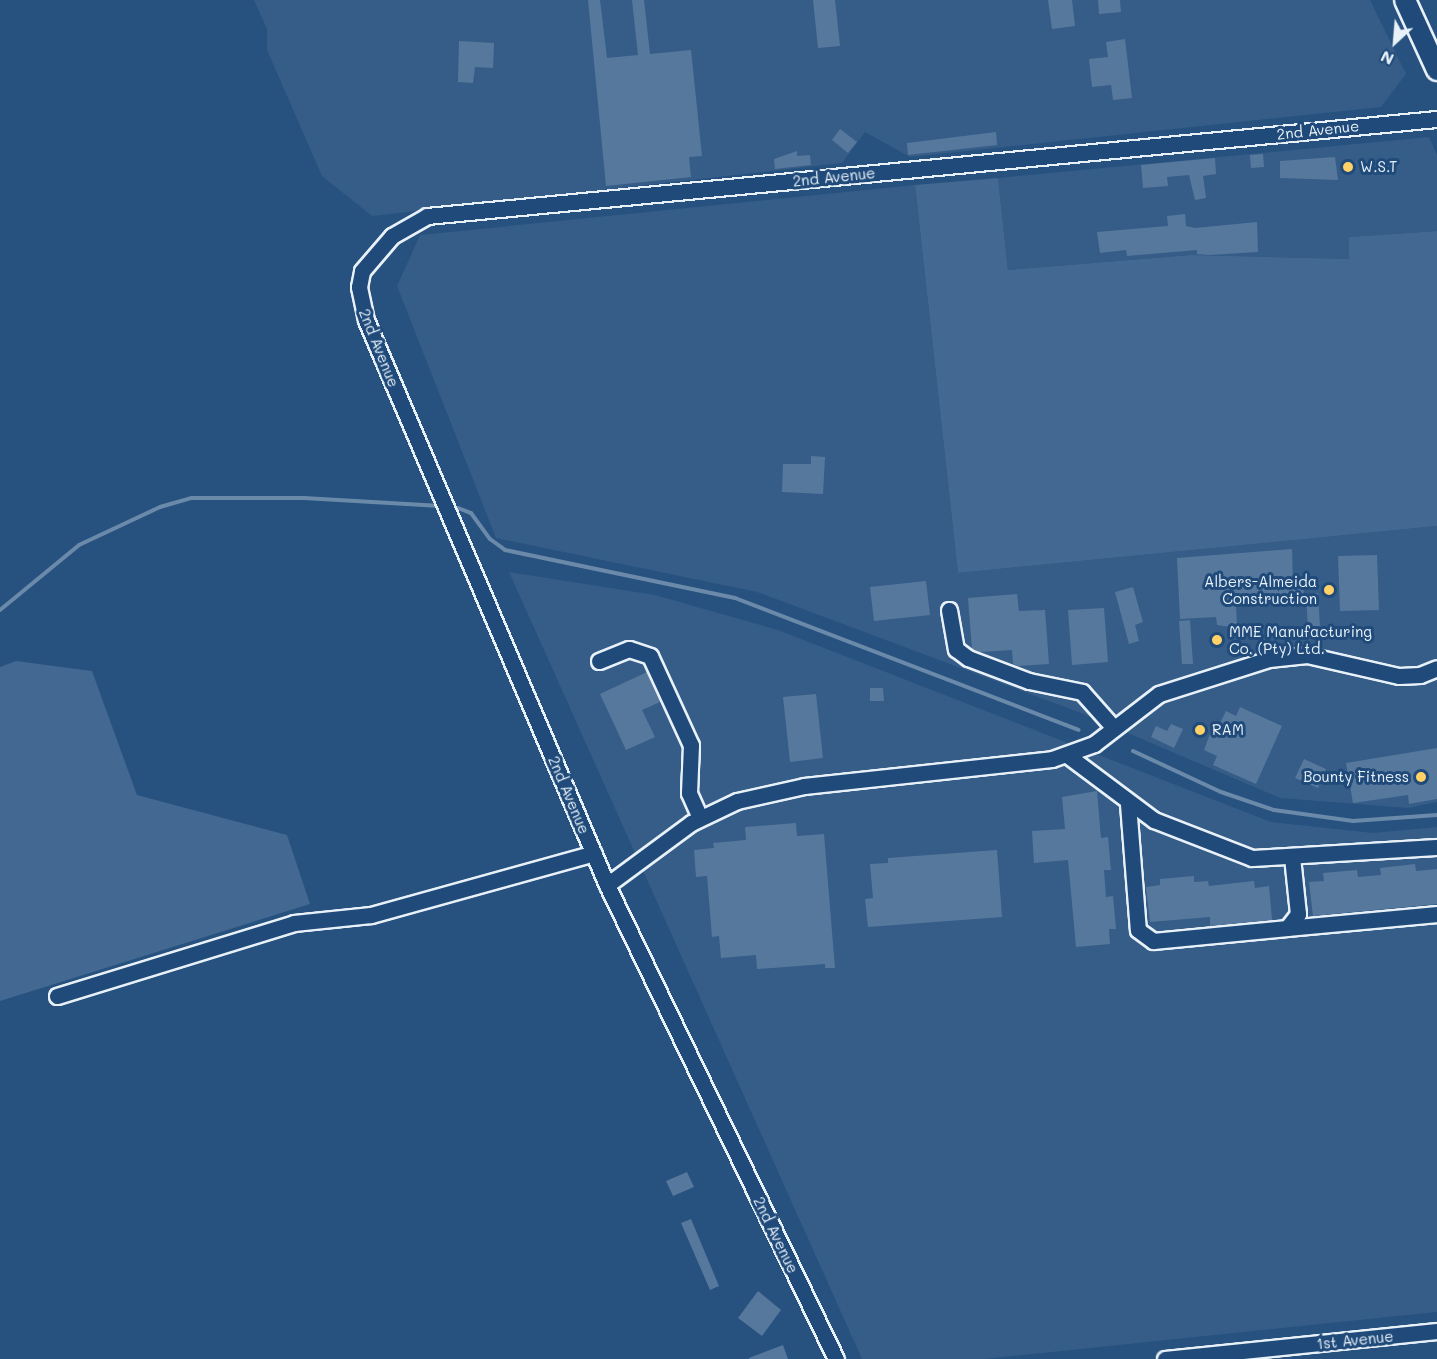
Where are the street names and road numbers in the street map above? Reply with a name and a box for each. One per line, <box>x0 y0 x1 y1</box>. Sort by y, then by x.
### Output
street label: 2nd Avenue <box>1276 117 1360 143</box>
street label: 2nd Avenue <box>792 164 876 190</box>
street label: 2nd Avenue <box>355 306 403 390</box>
street label: 2nd Avenue <box>545 753 593 837</box>
street label: 2nd Avenue <box>750 1194 802 1276</box>
street label: 1st Avenue <box>1316 1327 1394 1353</box>

